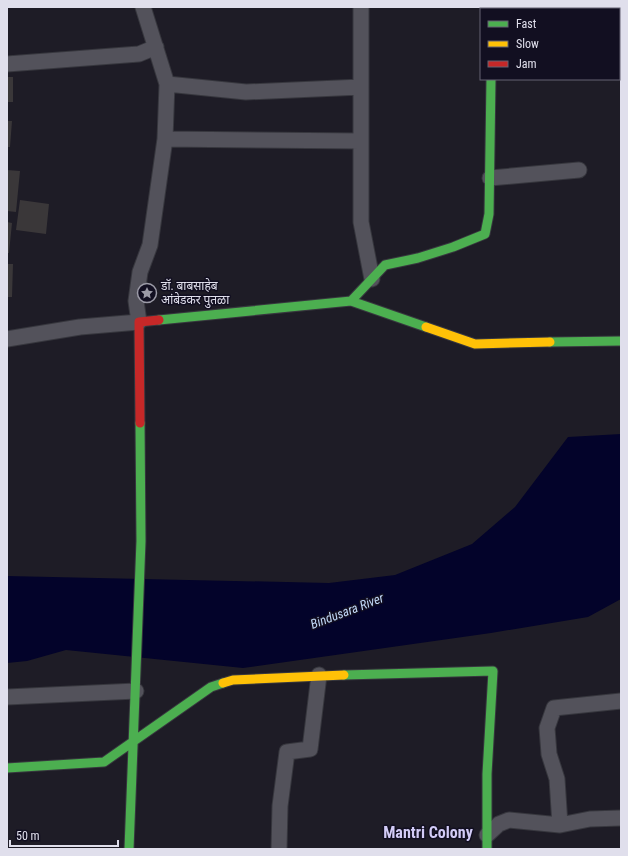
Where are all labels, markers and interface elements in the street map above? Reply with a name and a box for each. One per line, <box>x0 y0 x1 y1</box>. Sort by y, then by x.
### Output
legend <box>480 8 620 80</box>
text: Fast <box>516 17 537 31</box>
text: Slow <box>516 37 539 51</box>
text: Jam <box>516 57 537 71</box>
place label: डॉ. बाबसाहेब आंबेडकर पुतळा <box>160 278 230 308</box>
place icon: डॉ. बाबसाहेब आंबेडकर पुतळा <box>136 282 158 304</box>
water label: Bindusara River <box>308 590 387 632</box>
scale bar <box>10 822 118 848</box>
district label: Mantri Colony <box>383 823 473 842</box>
text: 50 m <box>16 829 40 843</box>

